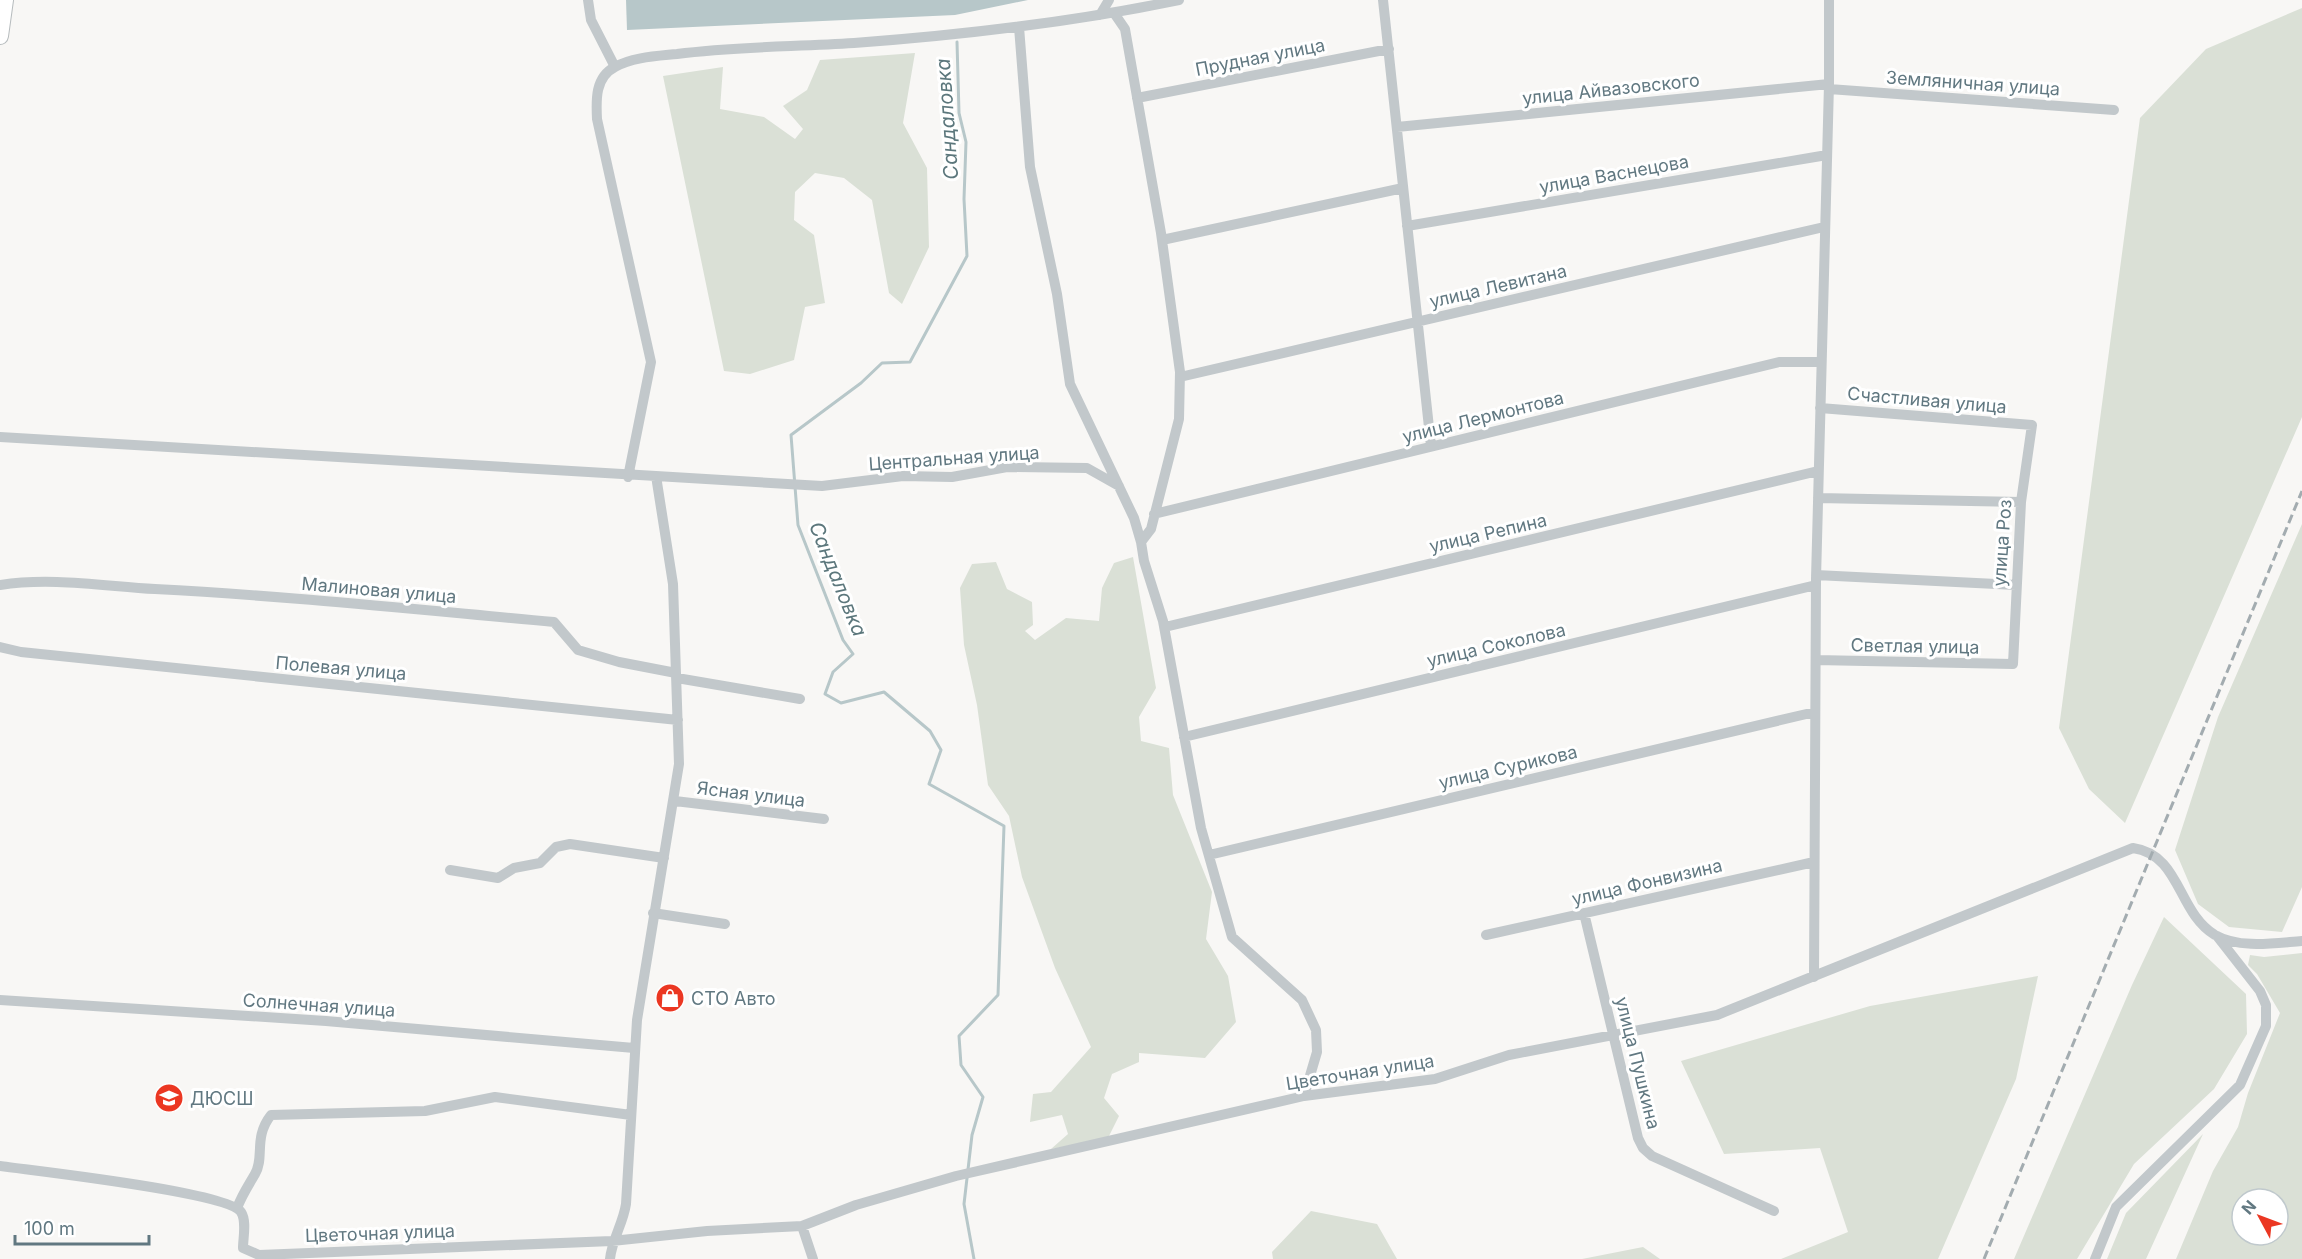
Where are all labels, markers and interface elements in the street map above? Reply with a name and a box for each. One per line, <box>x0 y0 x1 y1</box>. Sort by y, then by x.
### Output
street label: Прудная улица <box>1193 34 1327 80</box>
water label: Сандаловка <box>931 58 963 180</box>
street label: Земляничная улица <box>1885 66 2061 100</box>
street label: улица Айвазовского <box>1521 69 1701 109</box>
street label: улица Васнецова <box>1538 151 1690 197</box>
street label: улица Левитана <box>1427 260 1569 312</box>
street label: Счастливая улица <box>1846 383 2008 417</box>
street label: улица Лермонтова <box>1400 387 1566 447</box>
street label: Центральная улица <box>868 442 1040 474</box>
street label: улица Роз <box>1988 499 2016 587</box>
street label: улица Репина <box>1427 509 1549 557</box>
water label: Сандаловка <box>804 518 872 640</box>
street label: Малиновая улица <box>301 573 457 607</box>
street label: улица Соколова <box>1425 619 1567 671</box>
street label: Светлая улица <box>1850 634 1980 658</box>
street label: Полевая улица <box>275 652 407 684</box>
street label: улица Сурикова <box>1437 741 1579 793</box>
street label: Ясная улица <box>696 777 806 811</box>
street label: улица Фонвизина <box>1570 854 1724 910</box>
shop icon: СТО Авто <box>654 982 686 1014</box>
place label: СТО Авто <box>691 988 776 1009</box>
street label: Солнечная улица <box>242 989 396 1021</box>
street label: улица Пушкина <box>1611 995 1665 1131</box>
street label: Цветочная улица <box>1284 1050 1436 1094</box>
school or university icon: ДЮСШ <box>153 1082 185 1114</box>
place label: ДЮСШ <box>190 1088 253 1109</box>
north arrow <box>2230 1187 2290 1247</box>
text: N <box>2237 1196 2260 1218</box>
scale bar <box>15 1208 148 1246</box>
text: 100 m <box>24 1218 75 1239</box>
street label: Цветочная улица <box>305 1220 455 1246</box>

